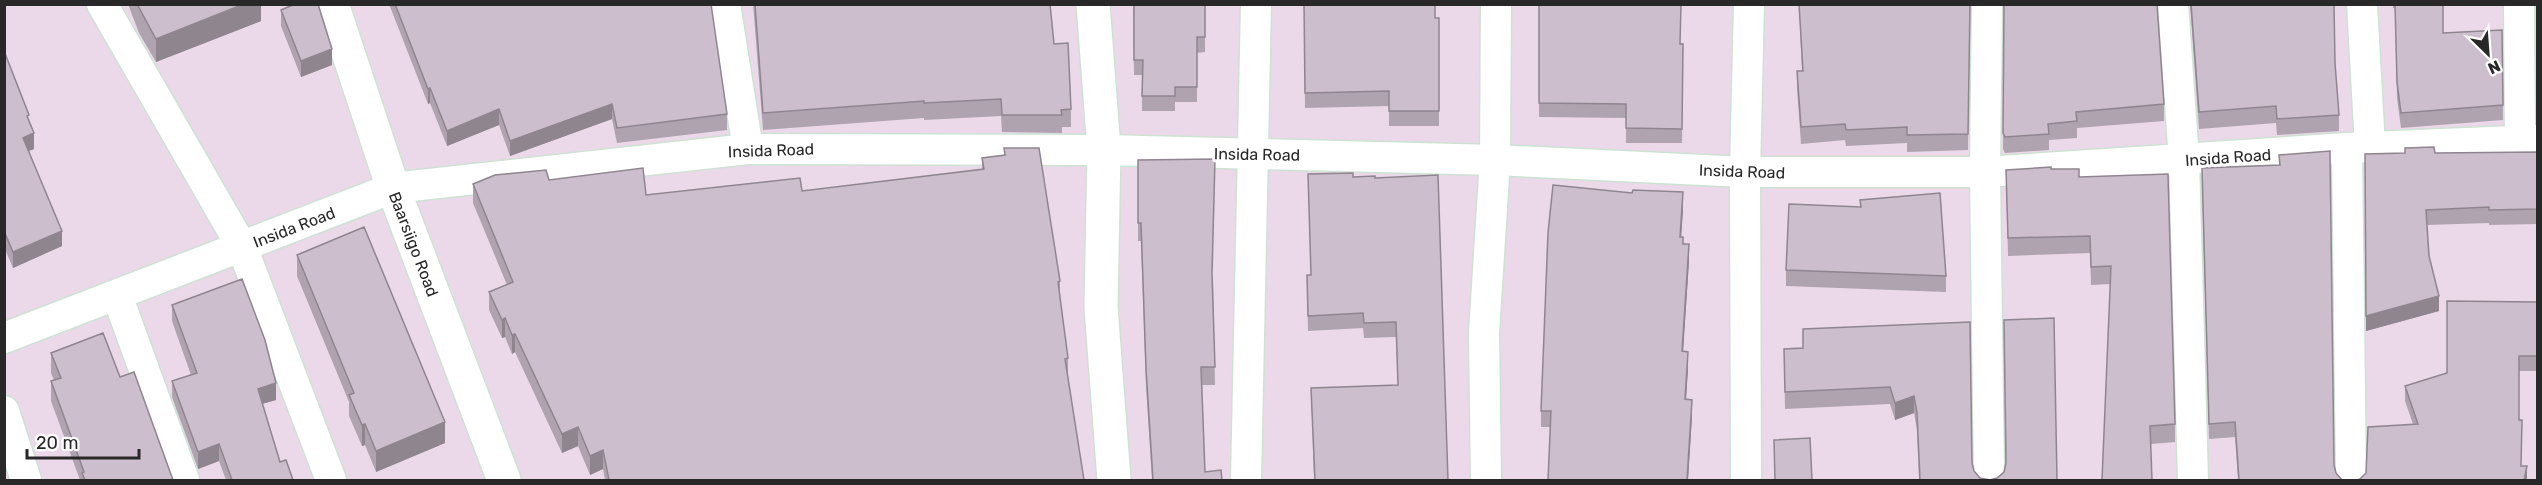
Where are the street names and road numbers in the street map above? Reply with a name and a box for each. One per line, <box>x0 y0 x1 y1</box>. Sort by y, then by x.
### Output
street label: Insida Road <box>728 139 814 161</box>
street label: Insida Road <box>1214 144 1300 165</box>
street label: Insida Road <box>2184 145 2272 170</box>
street label: Insida Road <box>1699 160 1785 182</box>
street label: Baarsiigo Road <box>385 189 442 299</box>
street label: Insida Road <box>250 203 338 252</box>

